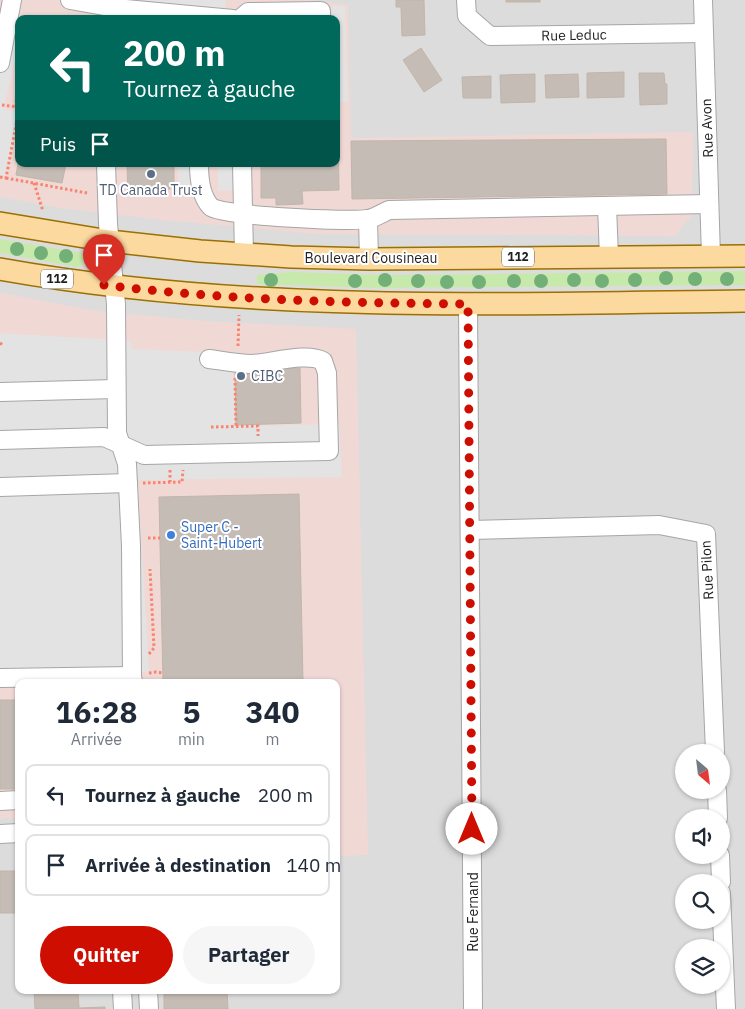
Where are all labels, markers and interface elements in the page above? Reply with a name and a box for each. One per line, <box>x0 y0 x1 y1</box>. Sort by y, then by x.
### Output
street label: Rue Leduc <box>541 25 607 45</box>
text: 200 m <box>123 30 226 76</box>
icon: left <box>40 35 105 100</box>
text: Tournez à gauche <box>123 74 295 103</box>
street label: Rue Avon <box>697 98 717 158</box>
icon: arrive <box>86 130 114 158</box>
text: Puis <box>40 132 76 156</box>
marker: TD Canada Trust <box>145 168 157 180</box>
place label: TD Canada Trust <box>99 181 203 199</box>
pin <box>83 234 125 285</box>
icon: arrive <box>90 241 118 269</box>
road number: 112 <box>502 248 534 266</box>
street label: Boulevard Cousineau <box>305 249 437 267</box>
road number: 112 <box>41 270 73 288</box>
place label: CIBC <box>251 367 283 385</box>
marker: CIBC <box>235 370 247 382</box>
place label: Super C - Saint-Hubert <box>181 518 262 552</box>
marker: Super C - Saint-Hubert <box>165 529 177 541</box>
street label: Rue Pilon <box>696 540 718 600</box>
text: 16:28 <box>56 692 137 731</box>
text: 5 <box>182 692 200 731</box>
text: 340 <box>245 692 299 731</box>
text: Arrivée <box>71 729 122 749</box>
text: min <box>178 729 205 749</box>
text: m <box>265 729 279 749</box>
north arrow <box>675 744 730 799</box>
map controls <box>675 744 730 994</box>
icon: left <box>42 781 70 809</box>
text: Tournez à gauche <box>85 783 241 807</box>
text: 200 m <box>258 783 313 807</box>
position arrow <box>445 802 497 854</box>
button: sound <box>675 809 730 864</box>
icon: arrive <box>42 851 70 879</box>
text: Arrivée à destination <box>85 853 271 877</box>
text: 140 m <box>286 853 341 877</box>
street label: Rue Fernand <box>464 872 482 952</box>
button: search <box>675 874 730 929</box>
button: Quitter <box>40 926 173 984</box>
button: Partager <box>183 926 315 984</box>
button: layers <box>675 939 730 994</box>

